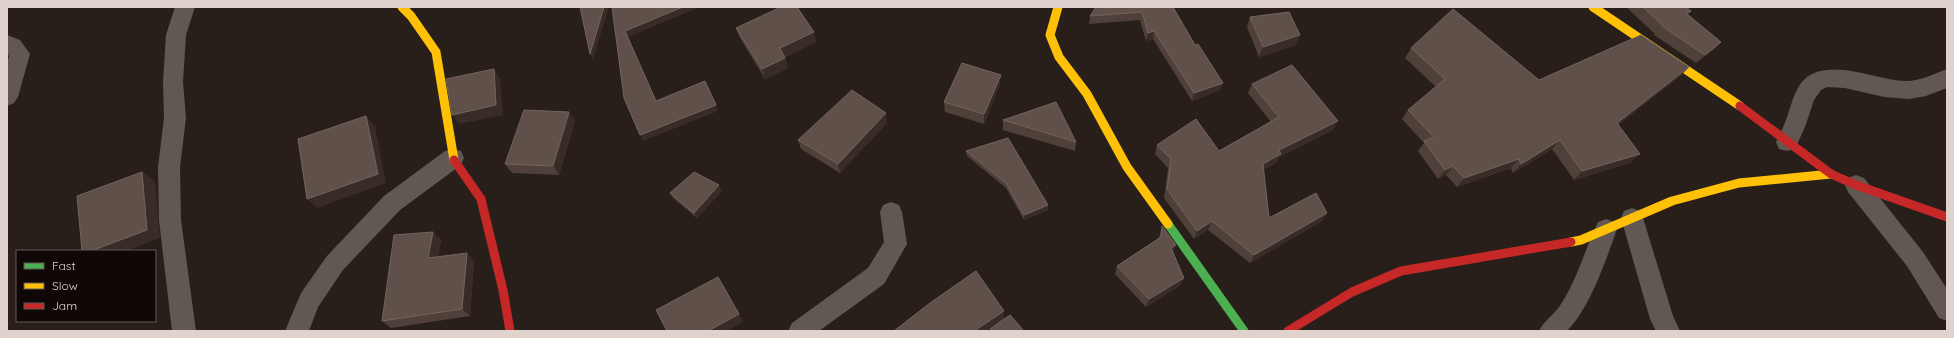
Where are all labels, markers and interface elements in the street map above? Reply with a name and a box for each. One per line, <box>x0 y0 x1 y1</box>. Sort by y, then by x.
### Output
legend <box>16 250 156 322</box>
text: Fast <box>52 258 76 273</box>
text: Slow <box>52 278 78 293</box>
text: Jam <box>52 298 77 313</box>

